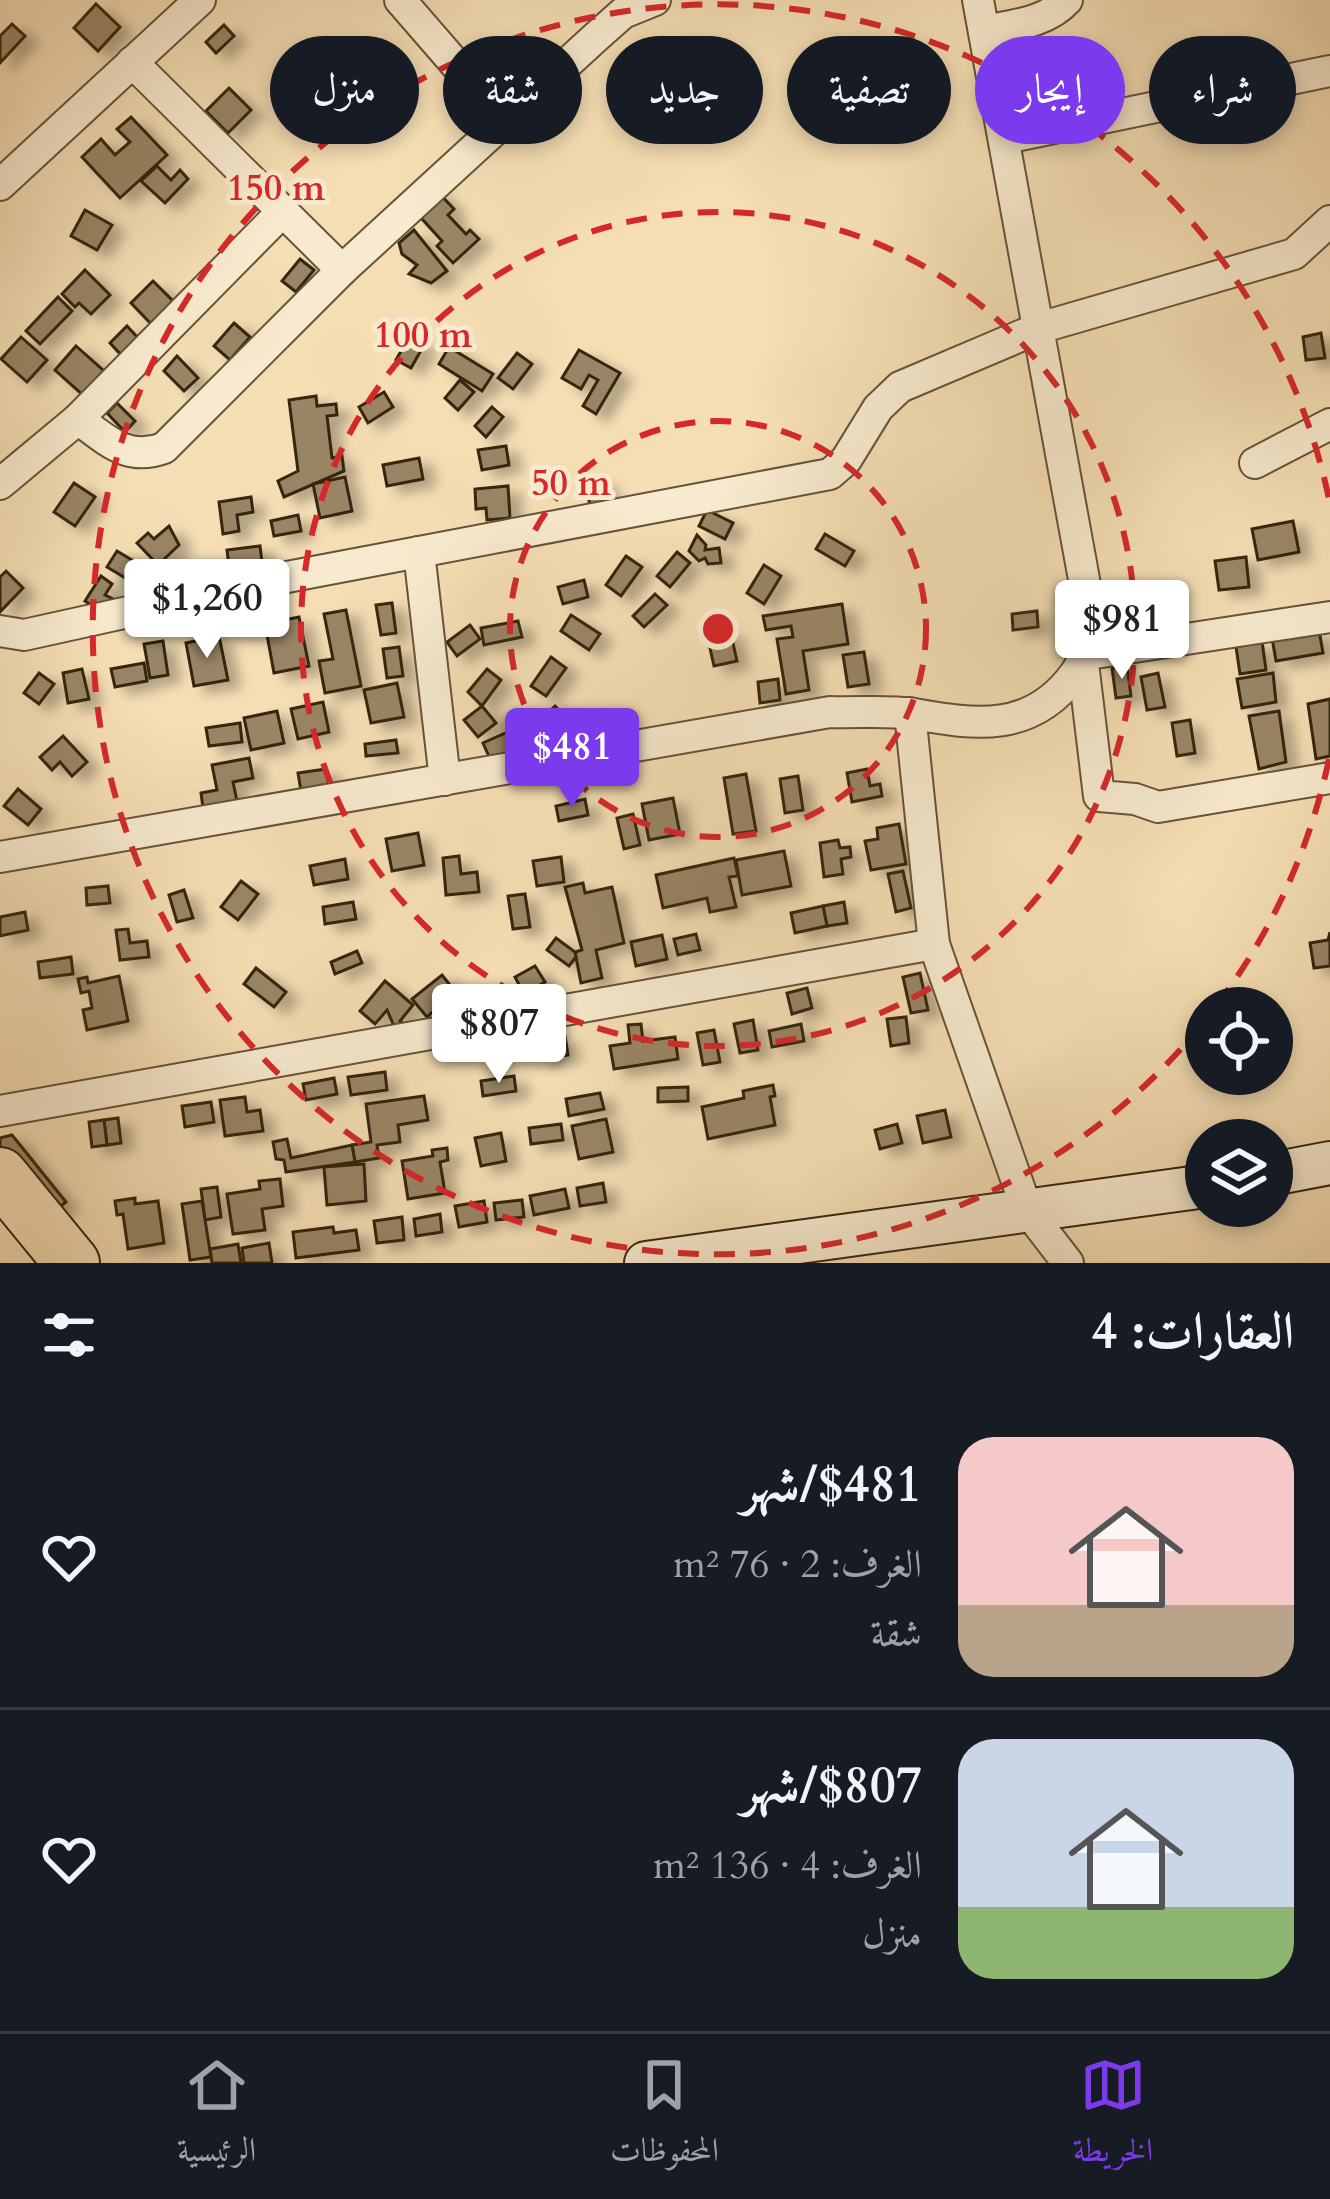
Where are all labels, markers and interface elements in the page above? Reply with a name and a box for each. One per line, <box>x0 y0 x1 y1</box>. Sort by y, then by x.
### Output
chip: منزل <box>270 36 419 144</box>
chip: شقة <box>443 36 582 144</box>
chip: جديد <box>606 36 763 144</box>
chip: تصفية <box>787 36 951 144</box>
chip: إيجار <box>975 36 1125 144</box>
chip: شراء <box>1149 36 1296 144</box>
text: 150 m <box>227 164 326 213</box>
text: 100 m <box>374 311 473 360</box>
text: 50 m <box>531 459 612 508</box>
pin: $1,260 <box>109 559 305 661</box>
text: $1,260 <box>151 571 263 624</box>
pin: $981 <box>1051 580 1193 682</box>
text: $981 <box>1082 592 1162 645</box>
centre of rings <box>697 608 739 650</box>
pin: $481 <box>501 708 643 810</box>
text: $481 <box>532 720 612 773</box>
pin: $807 <box>428 984 570 1086</box>
map controls <box>1185 987 1293 1227</box>
button: locate <box>1185 987 1293 1095</box>
text: $807 <box>459 996 539 1049</box>
button: layers <box>1185 1119 1293 1227</box>
text: العقارات: 4 <box>1091 1297 1294 1367</box>
icon: filters <box>36 1302 102 1368</box>
text: $481/شهر <box>741 1450 922 1520</box>
icon: home <box>1054 1485 1198 1629</box>
icon: heart <box>36 1524 102 1590</box>
text: الغرف: 2 · 76 m² <box>673 1538 922 1591</box>
text: شقة <box>870 1607 922 1660</box>
text: $807/شهر <box>741 1751 922 1821</box>
icon: home <box>1054 1787 1198 1931</box>
icon: heart <box>36 1826 102 1892</box>
text: الغرف: 4 · 136 m² <box>653 1839 922 1892</box>
text: منزل <box>862 1908 922 1961</box>
tab: الرئيسية <box>177 2052 256 2182</box>
tab: المحفوظات <box>610 2052 719 2182</box>
tab: الخريطة <box>1073 2052 1153 2182</box>

